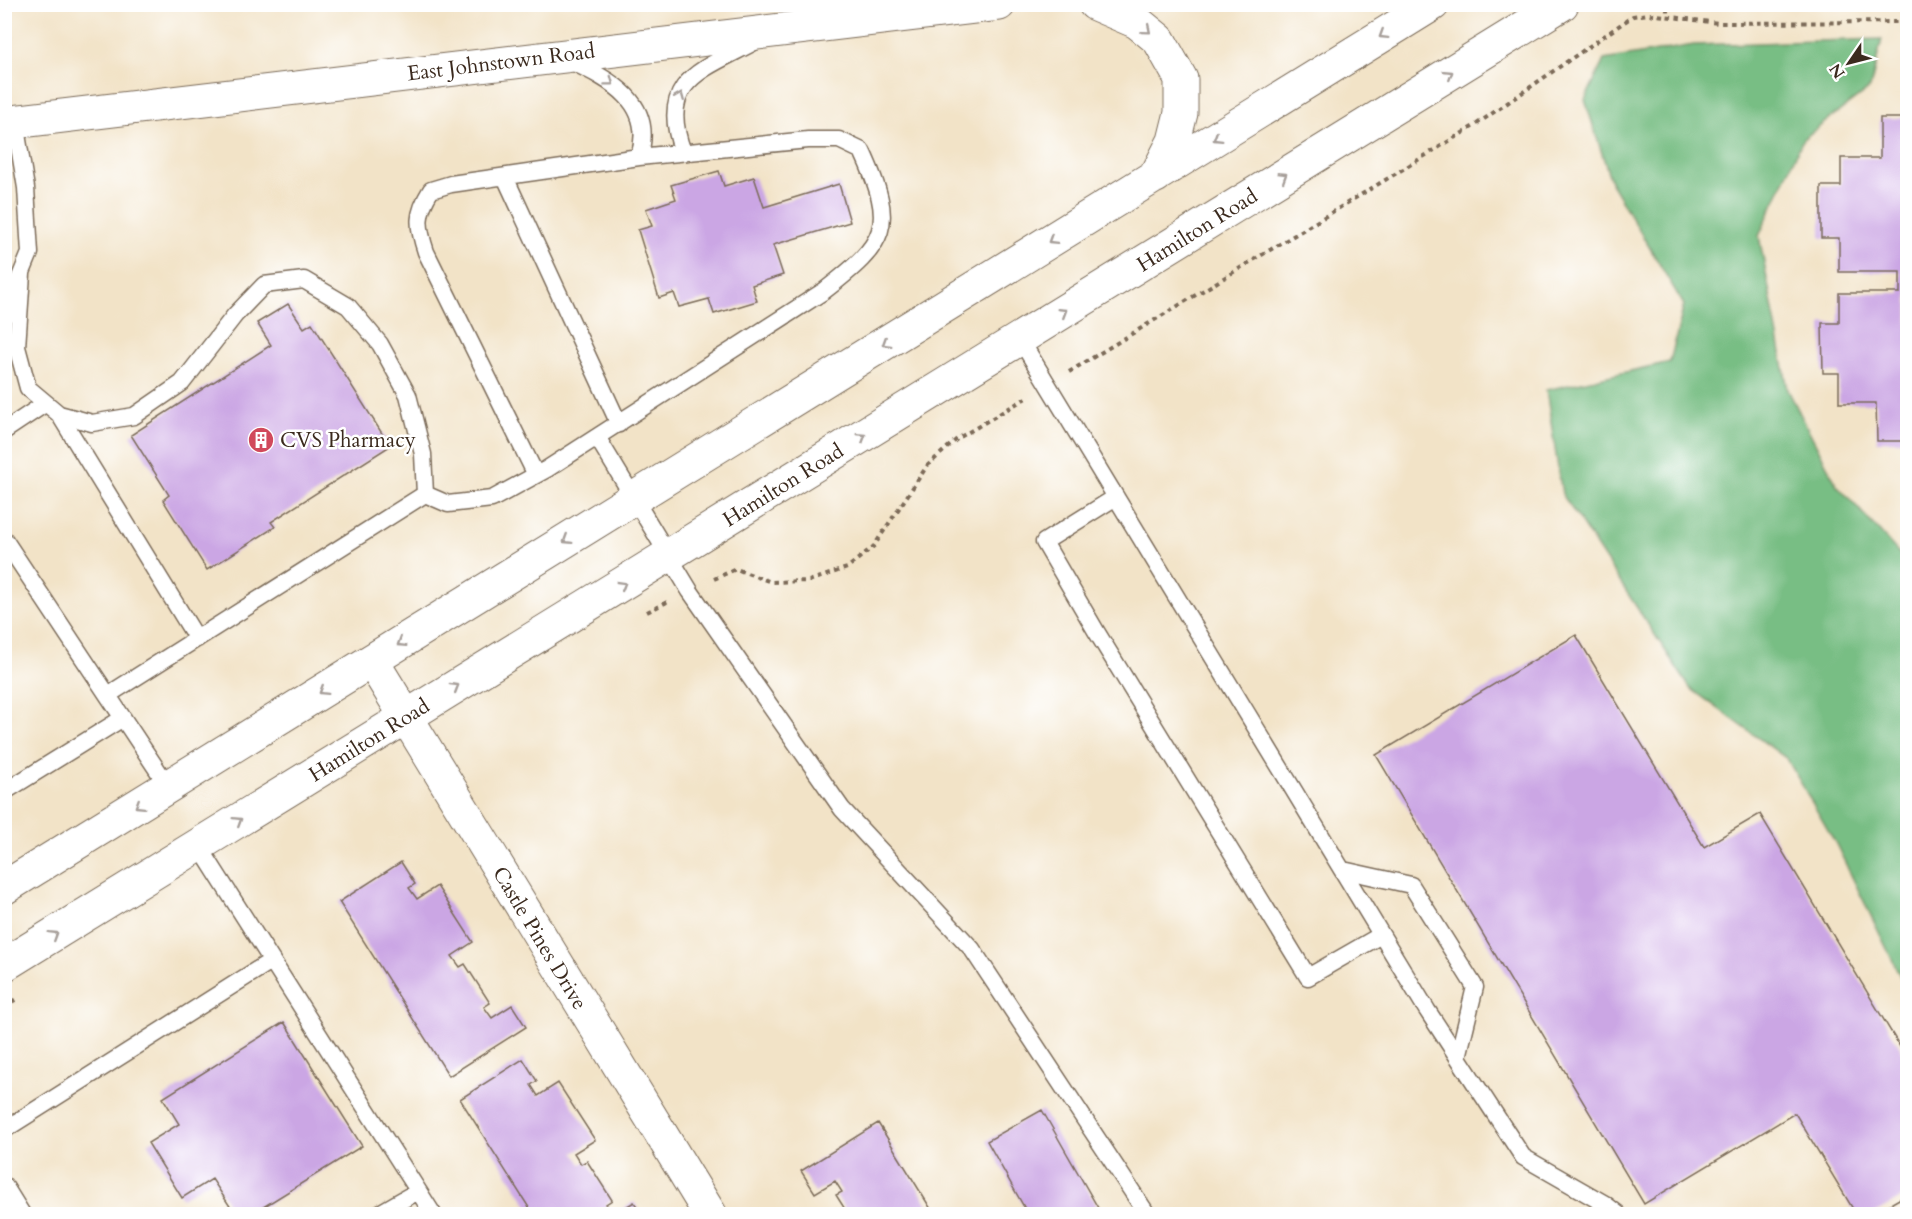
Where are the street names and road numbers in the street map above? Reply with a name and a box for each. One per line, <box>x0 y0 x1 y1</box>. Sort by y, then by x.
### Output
street label: East Johnstown Road <box>406 37 597 88</box>
street label: Hamilton Road <box>1131 182 1263 279</box>
street label: Hamilton Road <box>717 437 849 534</box>
street label: Hamilton Road <box>303 692 435 789</box>
street label: Castle Pines Drive <box>485 861 594 1015</box>

